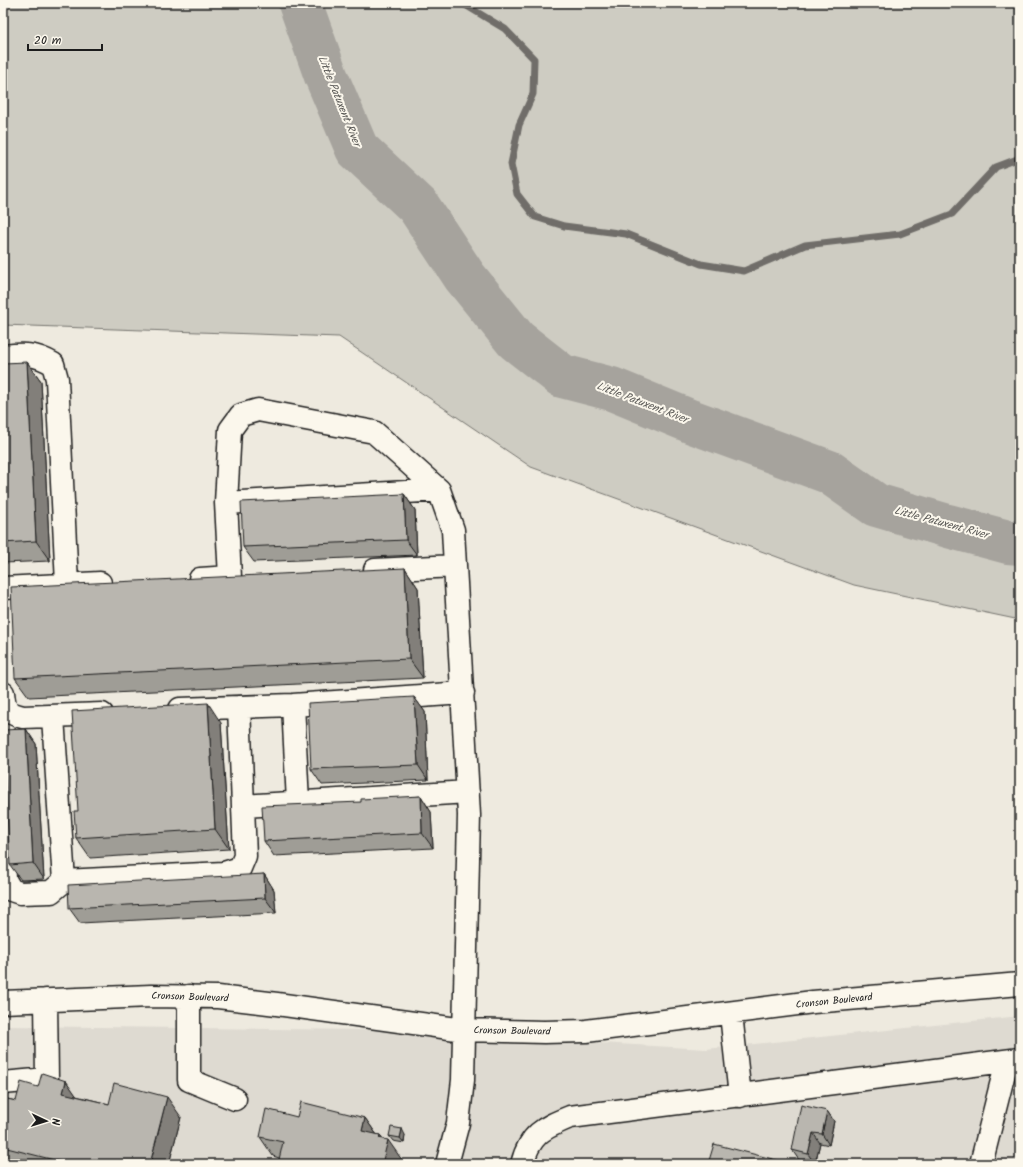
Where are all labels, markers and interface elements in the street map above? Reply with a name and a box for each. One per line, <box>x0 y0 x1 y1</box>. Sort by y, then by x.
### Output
scale bar <box>28 26 102 52</box>
text: 20 m <box>34 31 62 50</box>
water label: Little Patuxent River <box>313 53 366 151</box>
water label: Little Patuxent River <box>594 377 692 430</box>
water label: Little Patuxent River <box>892 502 992 545</box>
street label: Cronson Boulevard <box>151 988 230 1006</box>
street label: Cronson Boulevard <box>795 989 874 1013</box>
street label: Cronson Boulevard <box>473 1022 552 1040</box>
north arrow <box>26 1101 66 1141</box>
text: N <box>46 1118 64 1126</box>

